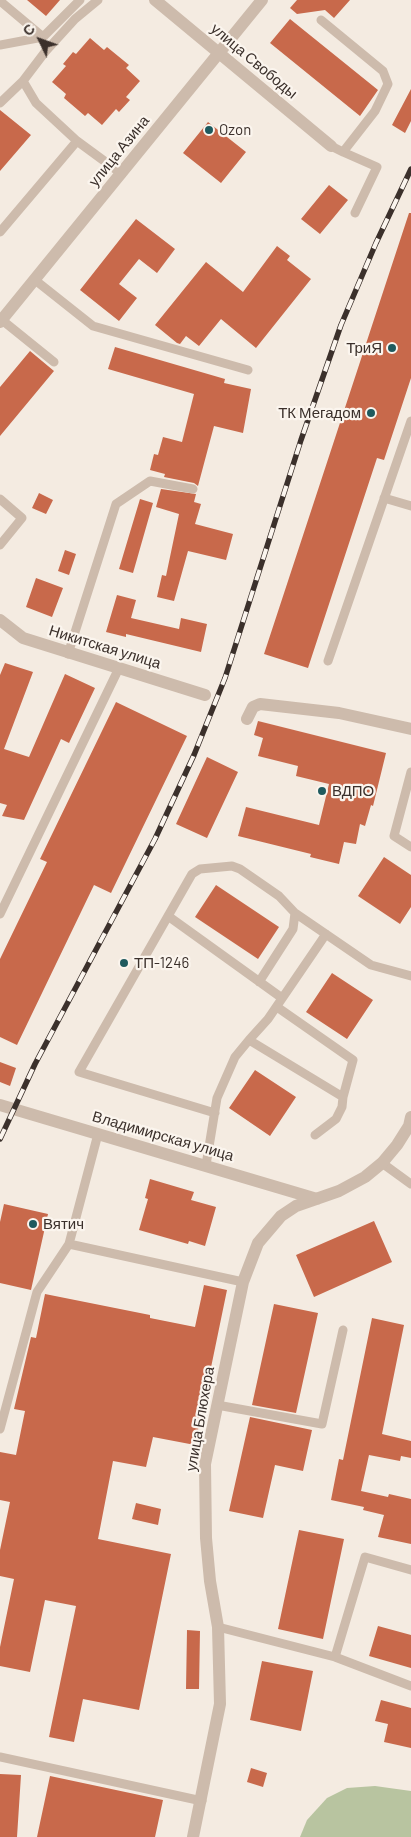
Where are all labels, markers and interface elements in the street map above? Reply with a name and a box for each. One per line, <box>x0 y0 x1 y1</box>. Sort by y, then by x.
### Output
north arrow <box>15 15 65 65</box>
text: С <box>19 20 38 39</box>
street label: улица Свободы <box>207 20 301 102</box>
street label: улица Азина <box>85 112 153 190</box>
place label: Ozon <box>219 121 251 139</box>
marker: Ozon <box>203 124 215 136</box>
place label: ТриЯ <box>346 339 382 357</box>
marker: ТриЯ <box>386 342 398 354</box>
place label: ТК Мегадом <box>278 404 361 422</box>
marker: ТК Мегадом <box>365 407 377 419</box>
street label: Никитская улица <box>47 621 163 673</box>
place label: ВДПО <box>332 782 374 800</box>
marker: ВДПО <box>316 785 328 797</box>
place label: ТП-1246 <box>134 954 189 972</box>
marker: ТП-1246 <box>118 957 130 969</box>
street label: Владимирская улица <box>90 1107 236 1165</box>
place label: Вятич <box>43 1215 84 1233</box>
marker: Вятич <box>27 1218 39 1230</box>
street label: улица Блюхера <box>182 1365 218 1473</box>

